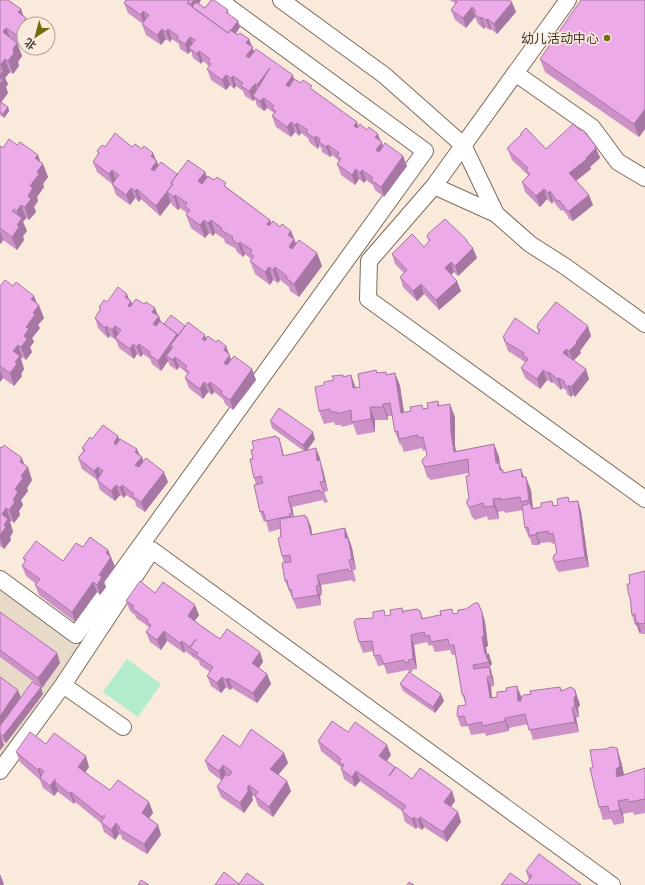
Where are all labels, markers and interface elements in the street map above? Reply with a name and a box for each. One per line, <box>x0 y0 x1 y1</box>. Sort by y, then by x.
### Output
north arrow <box>16 16 56 56</box>
place label: 幼儿活动中心 <box>521 30 599 47</box>
marker: 幼儿活动中心 <box>602 33 612 43</box>
text: 北 <box>22 35 39 53</box>

